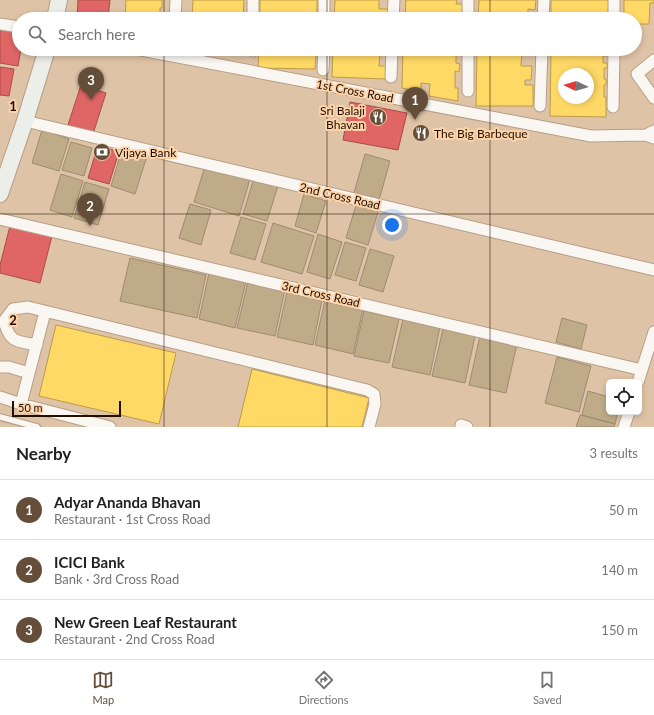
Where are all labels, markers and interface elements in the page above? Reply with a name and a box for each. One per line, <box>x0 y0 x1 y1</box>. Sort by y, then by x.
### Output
search box <box>12 12 642 56</box>
icon: search <box>26 23 48 45</box>
text: Search here <box>58 25 135 43</box>
pin: 3 <box>78 67 104 100</box>
north arrow <box>558 68 594 104</box>
street label: 1st Cross Road <box>315 76 395 106</box>
pin: 1 <box>402 87 428 120</box>
text: 1 <box>9 98 17 114</box>
place label: Sri Balaji Bhavan <box>320 103 365 132</box>
restaurant icon: Sri Balaji Bhavan <box>368 107 388 127</box>
restaurant icon: The Big Barbeque <box>411 123 431 143</box>
place label: The Big Barbeque <box>434 126 528 141</box>
bank icon: Vijaya Bank <box>92 142 112 162</box>
place label: Vijaya Bank <box>115 145 177 160</box>
street label: 2nd Cross Road <box>298 179 382 213</box>
pin: 2 <box>77 193 103 226</box>
your location <box>382 215 402 235</box>
street label: 3rd Cross Road <box>280 278 362 310</box>
text: 2 <box>9 312 17 328</box>
map controls <box>606 379 642 415</box>
button: locate <box>606 379 642 415</box>
scale bar <box>12 399 121 418</box>
text: 50 m <box>18 401 43 414</box>
text: Nearby <box>16 443 71 464</box>
text: 3 results <box>590 445 638 461</box>
text: Adyar Ananda Bhavan <box>54 493 201 511</box>
text: 1 <box>25 502 33 518</box>
text: 50 m <box>609 502 638 518</box>
text: Restaurant · 1st Cross Road <box>54 511 211 527</box>
text: ICICI Bank <box>54 553 125 571</box>
text: 2 <box>25 562 33 578</box>
text: 140 m <box>601 562 638 578</box>
text: Bank · 3rd Cross Road <box>54 571 179 587</box>
text: New Green Leaf Restaurant <box>54 613 237 631</box>
text: 3 <box>25 622 33 638</box>
text: 150 m <box>601 622 638 638</box>
text: Restaurant · 2nd Cross Road <box>54 631 215 647</box>
tab: Map <box>92 669 114 706</box>
tab: Directions <box>299 669 348 706</box>
tab: Saved <box>533 669 562 706</box>

